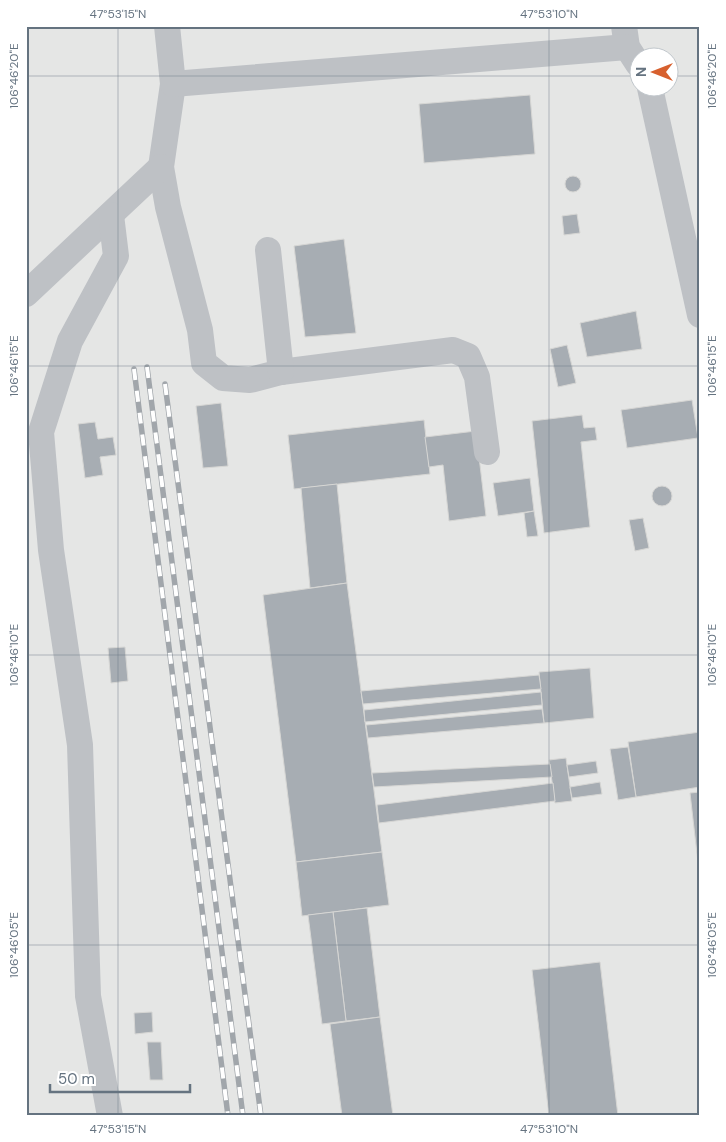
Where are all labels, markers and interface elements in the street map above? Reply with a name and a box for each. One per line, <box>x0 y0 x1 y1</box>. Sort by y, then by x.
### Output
text: 47°53'15"N <box>90 6 146 22</box>
text: 47°53'10"N <box>520 6 578 22</box>
text: 106°46'20"E <box>6 43 22 109</box>
text: 106°46'20"E <box>704 43 720 109</box>
north arrow <box>628 48 678 98</box>
text: N <box>632 67 650 77</box>
text: 106°46'15"E <box>6 335 22 397</box>
text: 106°46'15"E <box>704 335 720 397</box>
text: 106°46'10"E <box>6 624 22 686</box>
text: 106°46'10"E <box>704 624 720 686</box>
text: 106°46'05"E <box>6 912 22 978</box>
text: 106°46'05"E <box>704 912 720 978</box>
scale bar <box>50 1062 190 1094</box>
text: 50 m <box>58 1069 95 1089</box>
text: 47°53'15"N <box>90 1121 146 1137</box>
text: 47°53'10"N <box>520 1121 578 1137</box>

